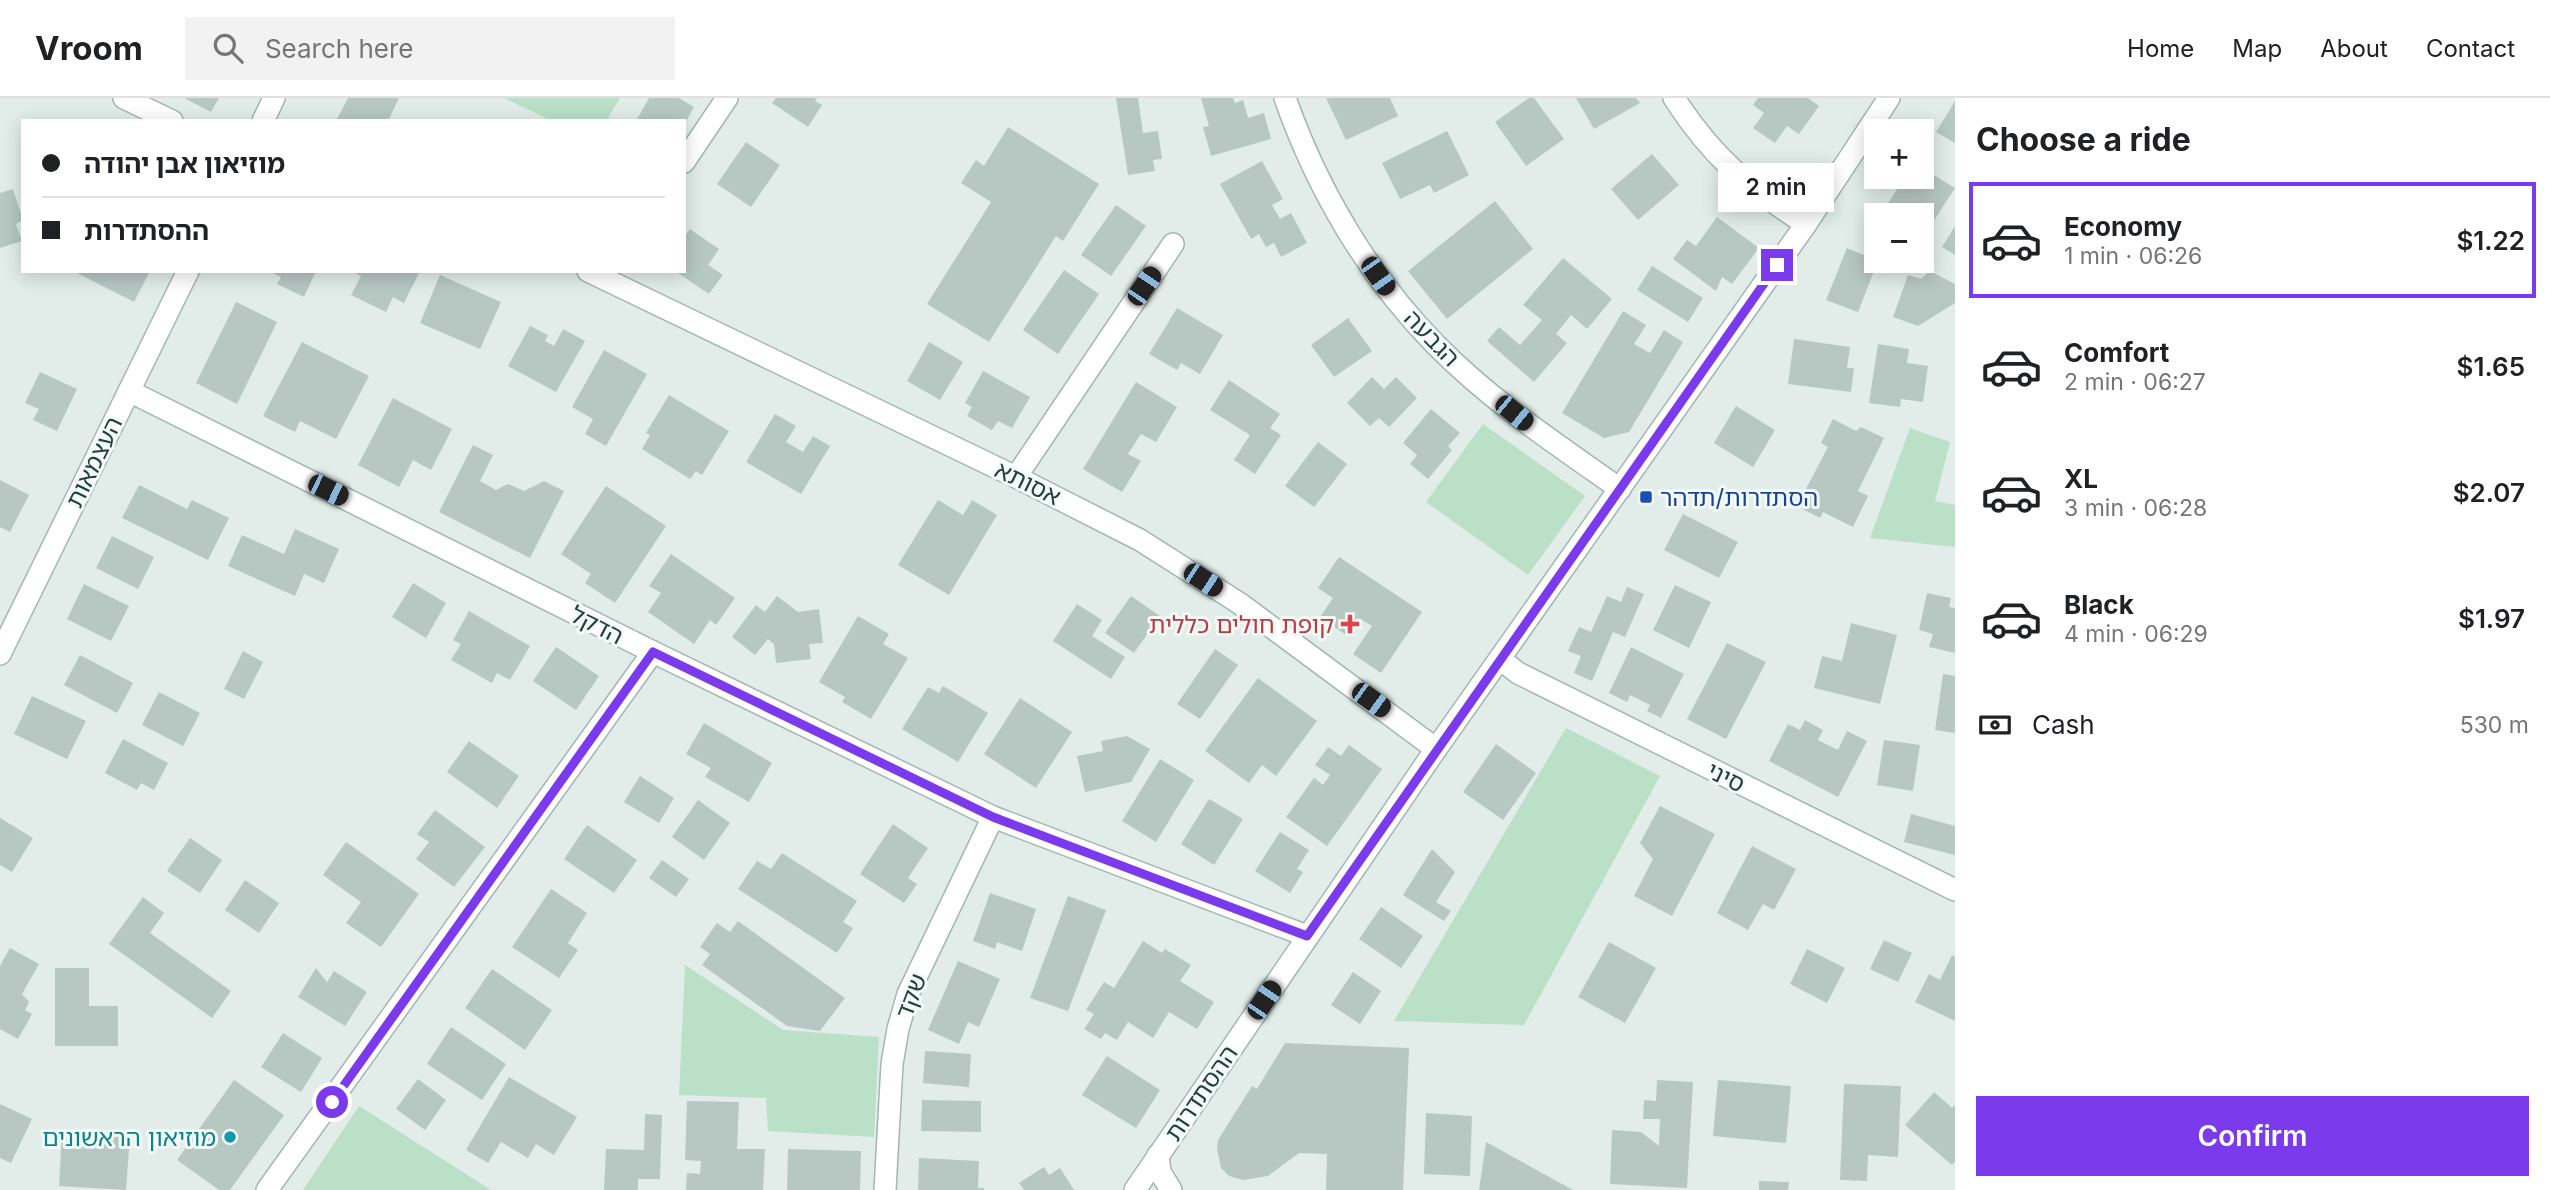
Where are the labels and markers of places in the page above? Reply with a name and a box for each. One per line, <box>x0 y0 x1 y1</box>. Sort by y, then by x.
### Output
place label: הסתדרות/תדהר <box>1660 483 1818 512</box>
marker: הסתדרות/תדהר <box>1638 489 1654 505</box>
place label: קופת חולים כללית <box>1149 610 1334 639</box>
marker: קופת חולים כללית <box>1340 614 1360 634</box>
place label: מוזיאון הראשונים <box>42 1123 216 1152</box>
marker: מוזיאון הראשונים <box>222 1129 238 1145</box>

